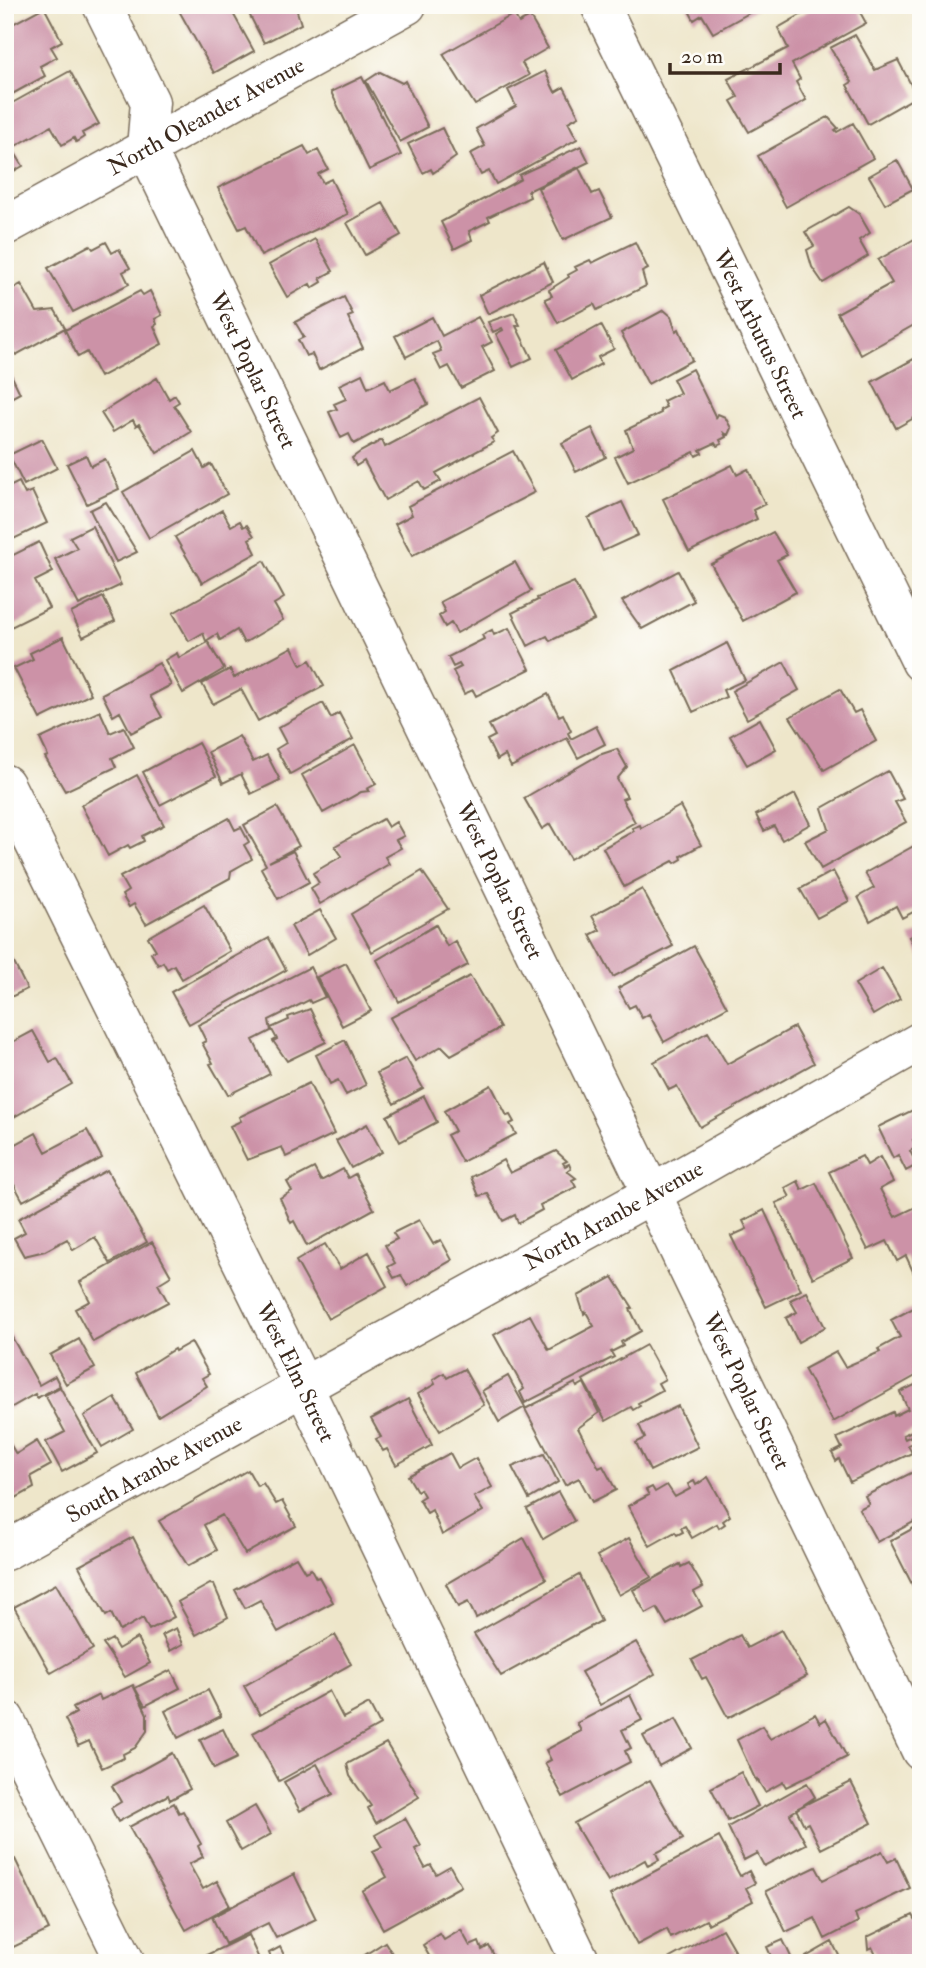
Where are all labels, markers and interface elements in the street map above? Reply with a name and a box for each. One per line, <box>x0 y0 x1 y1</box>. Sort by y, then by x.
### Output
scale bar <box>670 32 781 76</box>
text: 20 m <box>681 43 723 70</box>
street label: North Oleander Avenue <box>102 50 310 181</box>
street label: West Arbutus Street <box>707 243 814 423</box>
street label: West Poplar Street <box>203 286 304 453</box>
street label: West Poplar Street <box>449 796 550 964</box>
street label: North Aranbe Avenue <box>519 1153 709 1276</box>
street label: West Elm Street <box>249 1296 342 1446</box>
street label: West Poplar Street <box>696 1307 797 1474</box>
street label: South Aranbe Avenue <box>61 1408 247 1529</box>

